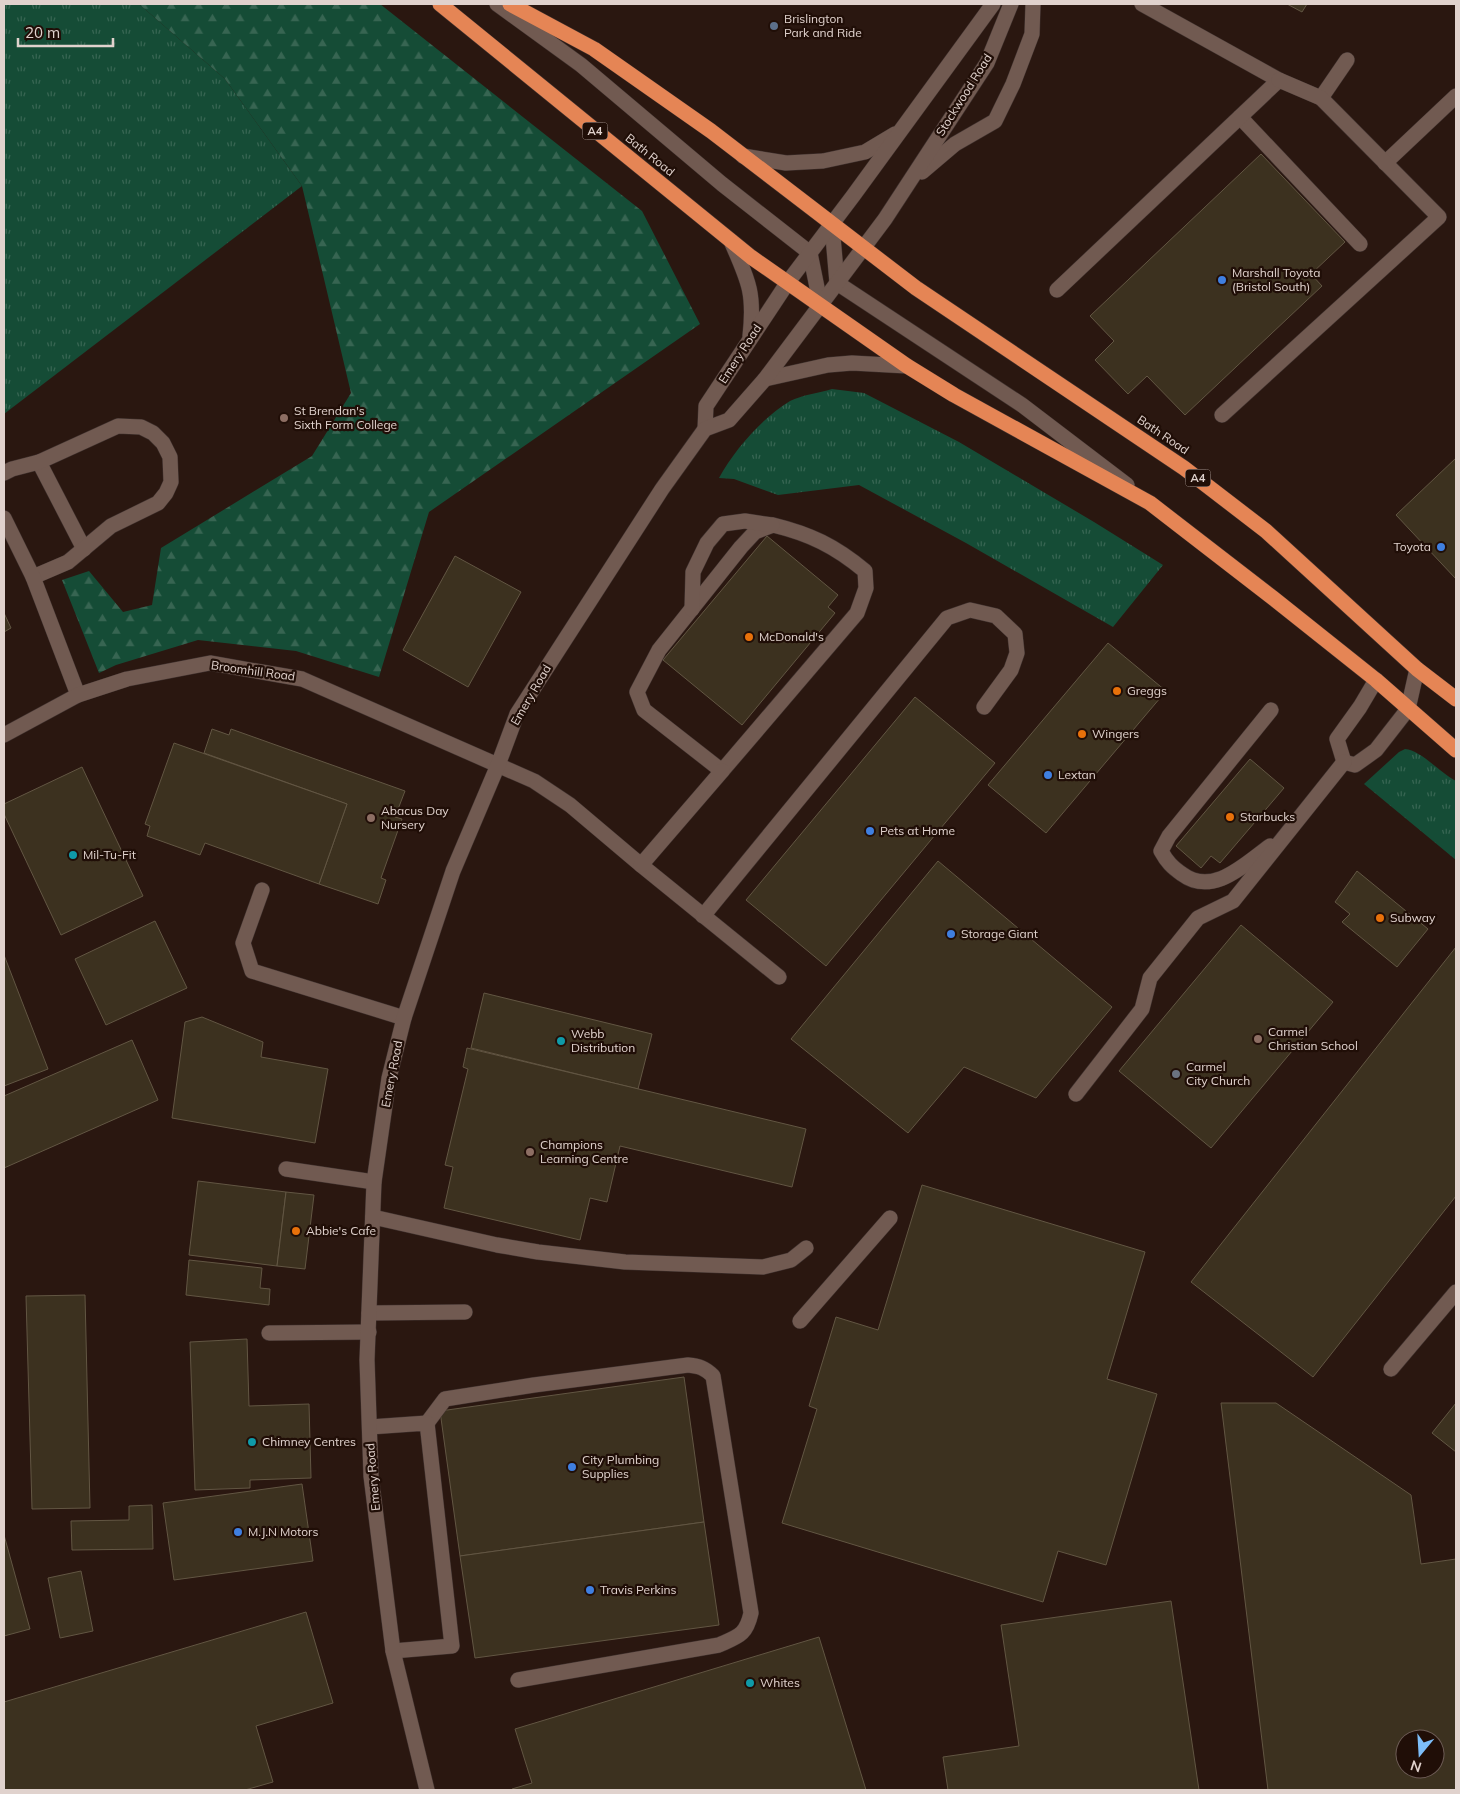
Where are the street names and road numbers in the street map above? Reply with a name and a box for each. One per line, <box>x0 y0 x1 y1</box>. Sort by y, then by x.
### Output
street label: Stockwood Road <box>932 51 995 139</box>
road number: A4 <box>582 122 608 140</box>
street label: Bath Road <box>623 130 678 179</box>
street label: Emery Road <box>715 321 764 386</box>
street label: Bath Road <box>1135 412 1192 457</box>
road number: A4 <box>1186 469 1210 486</box>
street label: Broomhill Road <box>210 657 296 684</box>
street label: Emery Road <box>507 662 554 728</box>
street label: Emery Road <box>378 1039 405 1109</box>
street label: Emery Road <box>362 1443 383 1511</box>

